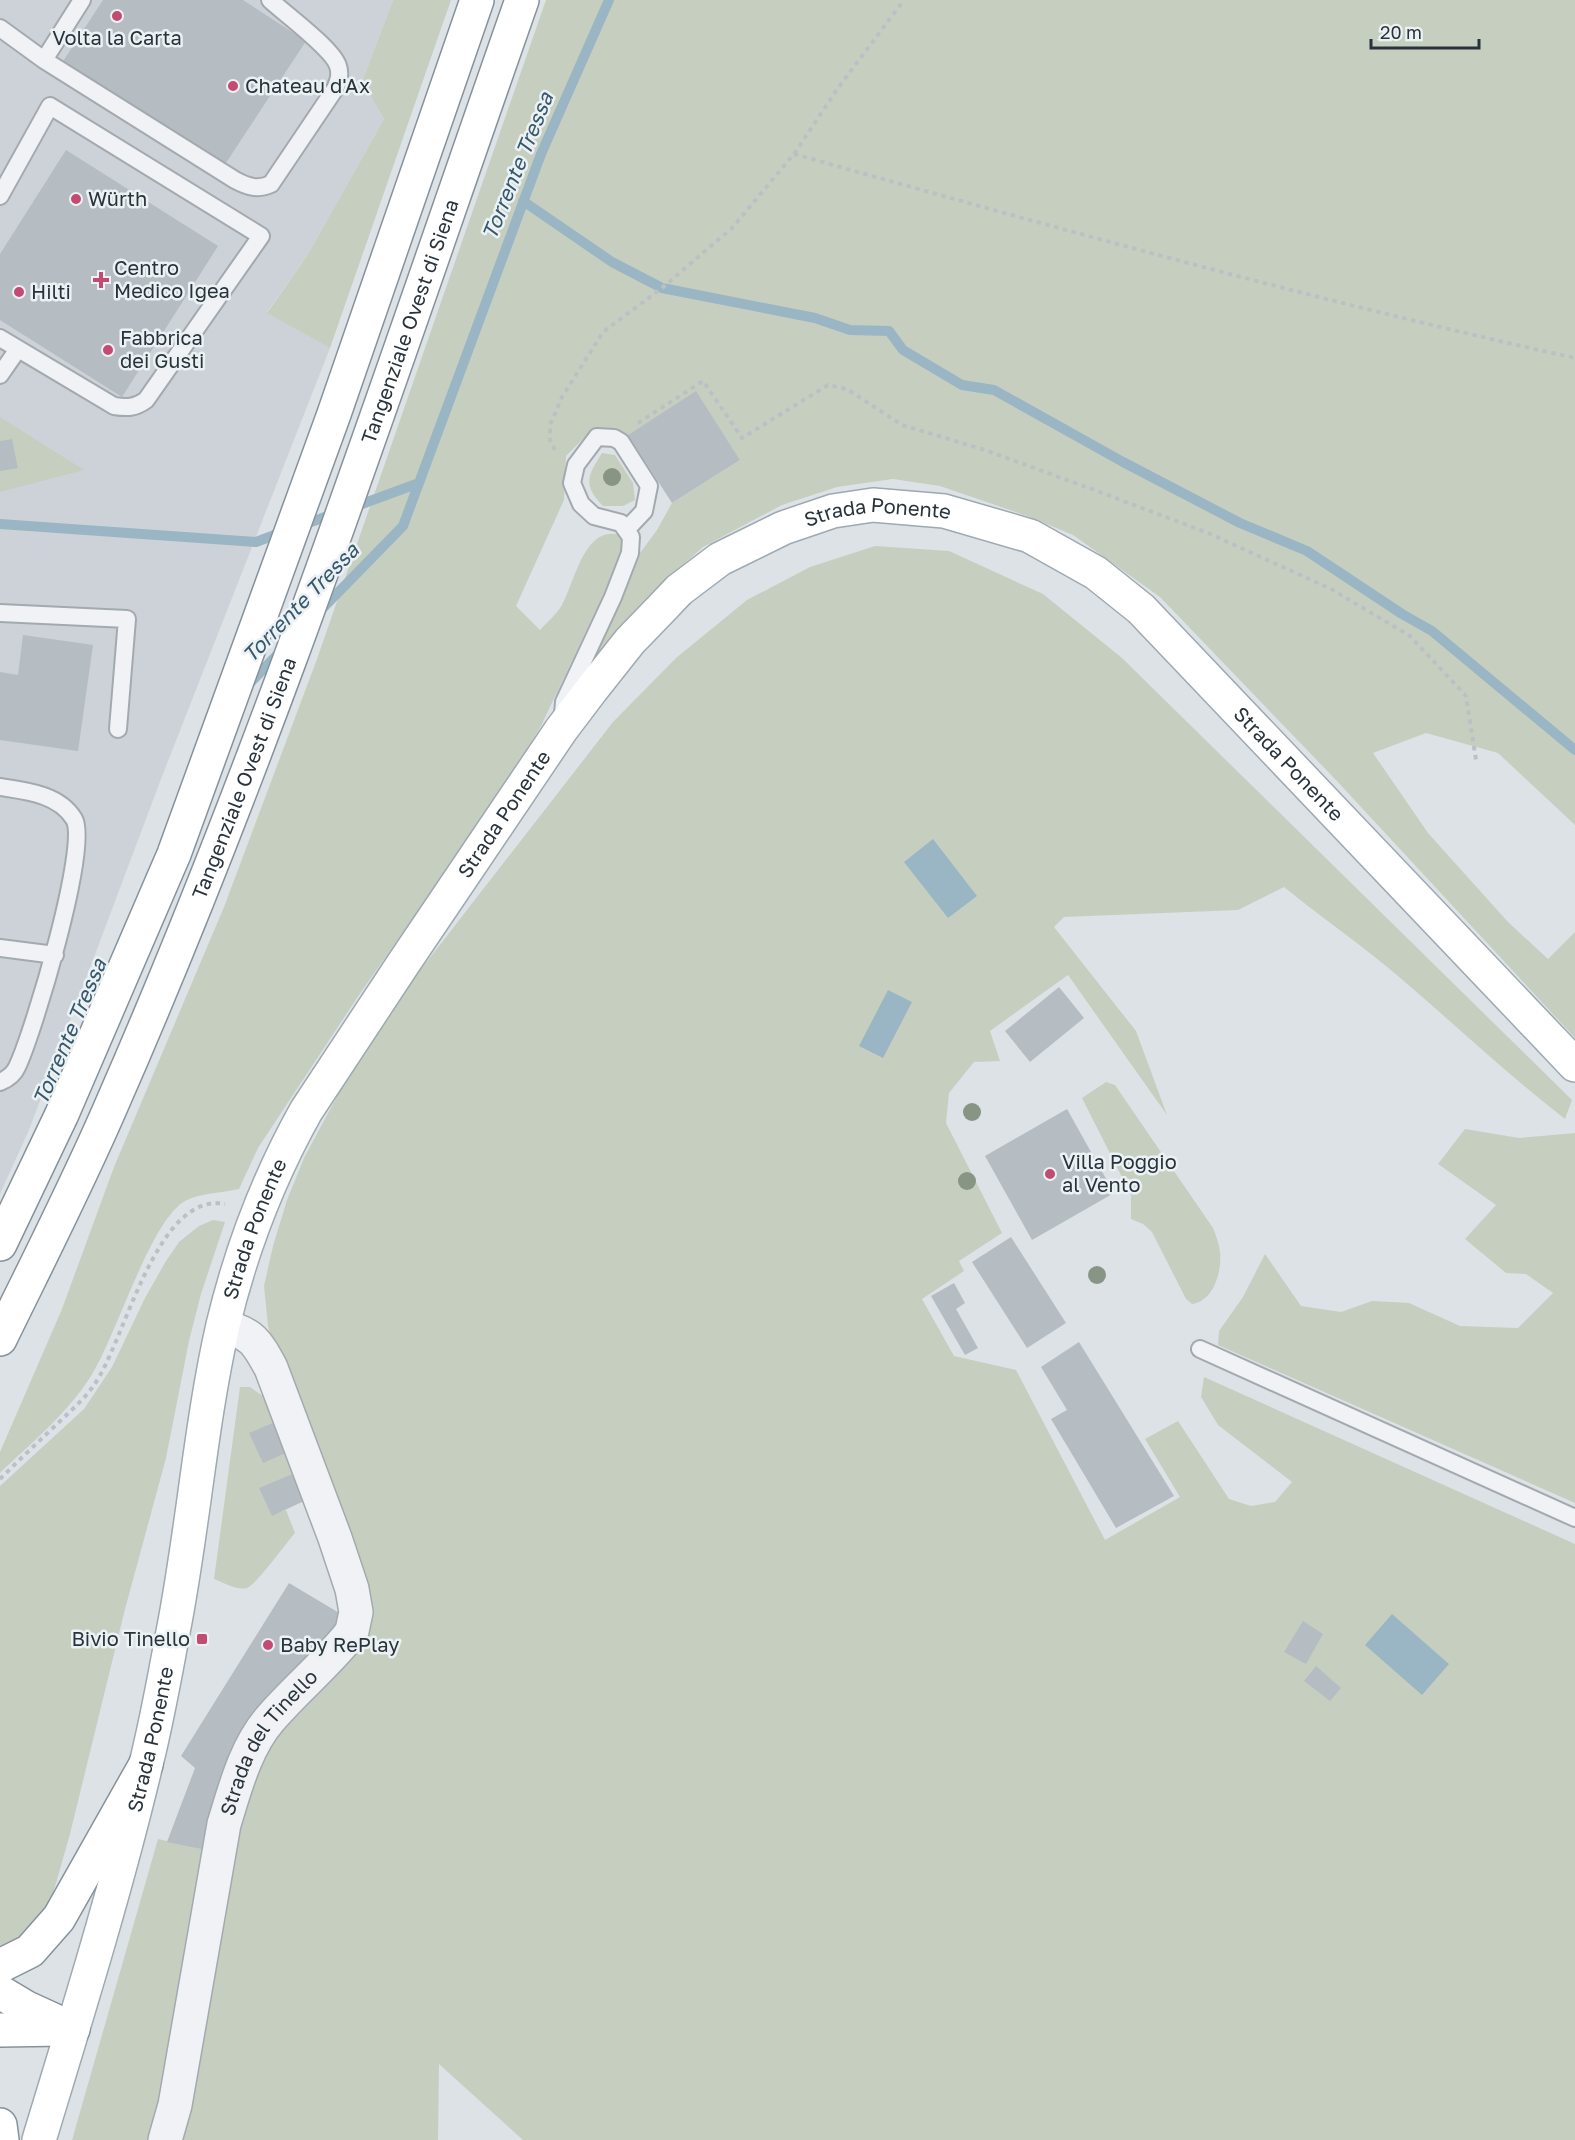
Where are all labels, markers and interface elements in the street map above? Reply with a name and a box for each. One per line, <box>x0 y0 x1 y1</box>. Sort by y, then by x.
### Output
marker: Volta la Carta <box>110 9 124 23</box>
scale bar <box>1371 12 1479 50</box>
text: 20 m <box>1380 21 1422 43</box>
place label: Volta la Carta <box>52 25 182 49</box>
place label: Chateau d'Ax <box>245 73 370 97</box>
marker: Chateau d'Ax <box>226 79 240 93</box>
water label: Torrente Tressa <box>476 87 559 243</box>
place label: Würth <box>88 186 147 210</box>
marker: Würth <box>69 192 83 206</box>
street label: Tangenziale Ovest di Siena <box>355 196 463 446</box>
place label: Centro Medico Igea <box>114 255 230 302</box>
marker: Centro Medico Igea <box>92 271 110 289</box>
place label: Hilti <box>31 279 71 303</box>
marker: Hilti <box>12 285 26 299</box>
place label: Fabbrica dei Gusti <box>120 325 204 372</box>
marker: Fabbrica dei Gusti <box>101 343 115 357</box>
street label: Strada Ponente <box>801 492 955 531</box>
water label: Torrente Tressa <box>237 536 365 667</box>
street label: Tangenziale Ovest di Siena <box>186 654 301 902</box>
street label: Strada Ponente <box>1229 701 1349 825</box>
street label: Strada Ponente <box>452 745 555 882</box>
water label: Torrente Tressa <box>27 954 112 1109</box>
place label: Villa Poggio al Vento <box>1062 1149 1177 1196</box>
street label: Strada Ponente <box>217 1154 291 1302</box>
marker: Villa Poggio al Vento <box>1043 1167 1057 1181</box>
place label: Bivio Tinello <box>71 1626 190 1650</box>
marker: Bivio Tinello <box>195 1632 209 1646</box>
place label: Baby RePlay <box>280 1632 399 1656</box>
marker: Baby RePlay <box>261 1638 275 1652</box>
street label: Strada Ponente <box>122 1664 177 1815</box>
street label: Strada del Tinello <box>214 1664 322 1818</box>

